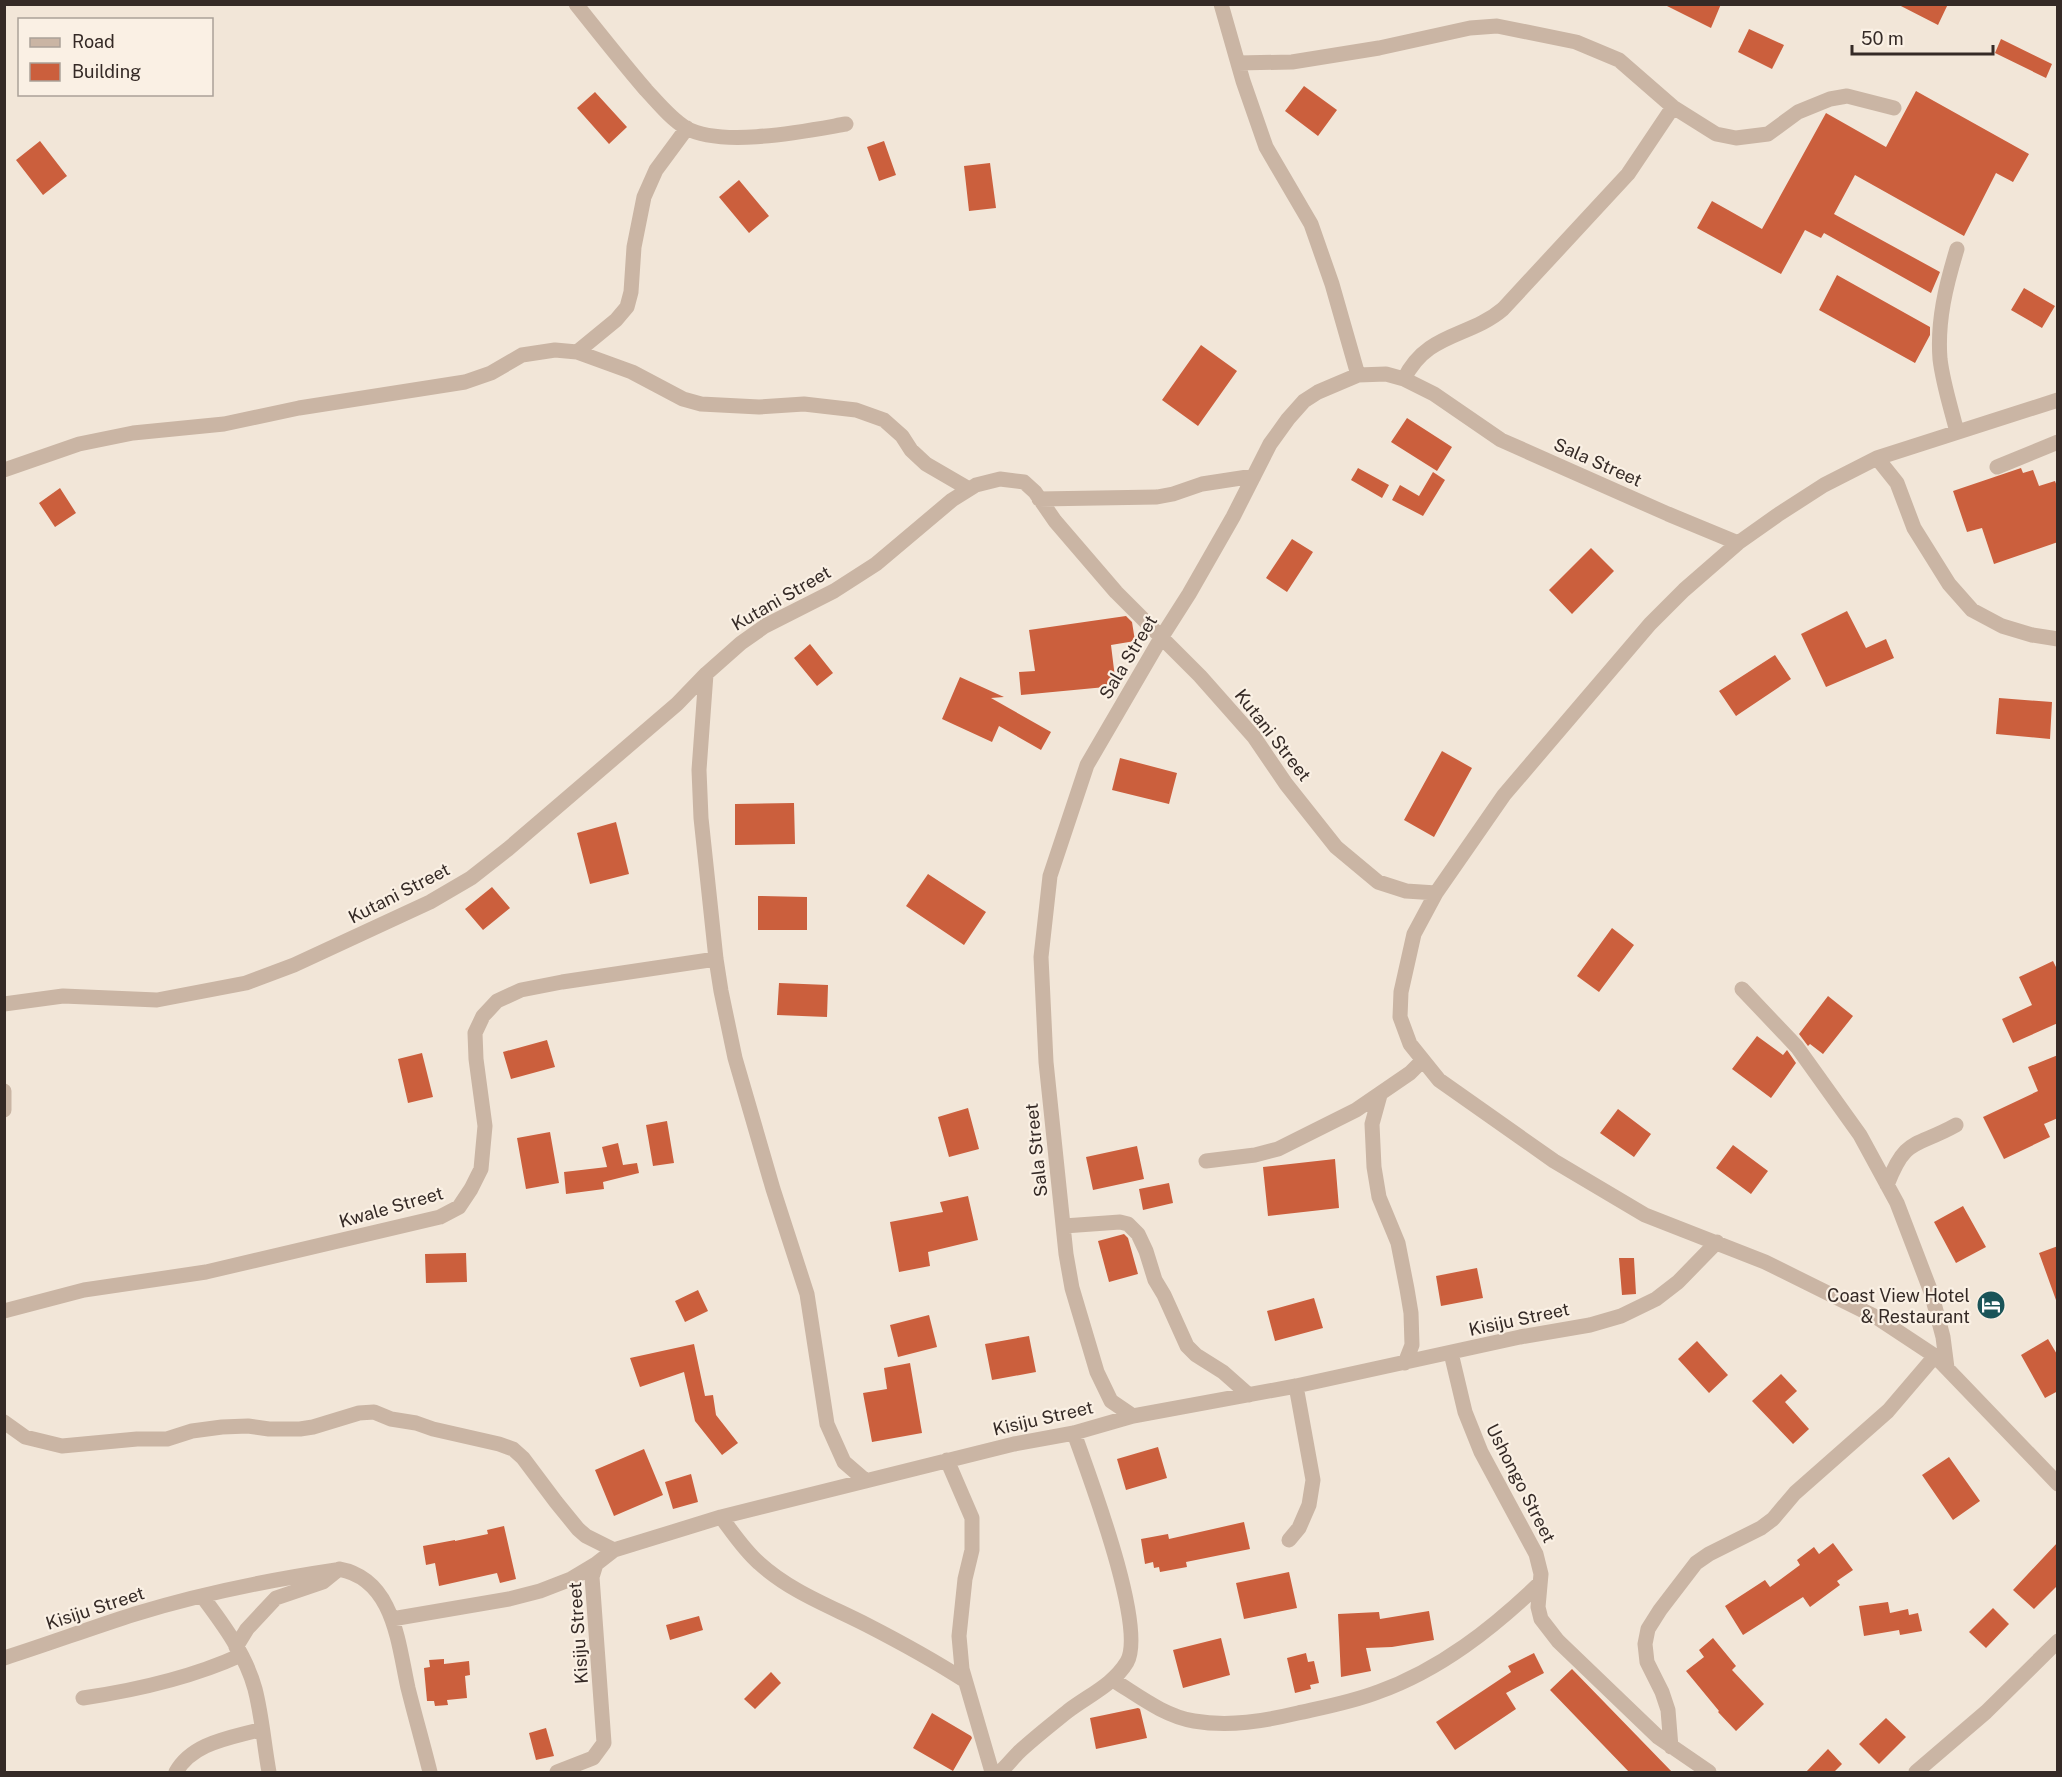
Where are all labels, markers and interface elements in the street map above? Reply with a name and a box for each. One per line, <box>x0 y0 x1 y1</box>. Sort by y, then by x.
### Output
legend <box>18 18 213 96</box>
scale bar <box>1852 18 1993 56</box>
text: 50 m <box>1861 28 1904 49</box>
text: Road <box>72 31 115 52</box>
text: Building <box>72 61 141 82</box>
street label: Sala Street <box>1551 433 1645 491</box>
street label: Kutani Street <box>728 561 834 635</box>
street label: Sala Street <box>1095 611 1161 703</box>
street label: Kutani Street <box>1231 685 1315 785</box>
street label: Kutani Street <box>345 858 453 928</box>
street label: Sala Street <box>1021 1102 1051 1198</box>
street label: Kwale Street <box>337 1182 445 1232</box>
place label: Coast View Hotel & Restaurant <box>1827 1285 1970 1327</box>
hotel icon: Coast View Hotel & Restaurant <box>1975 1289 2007 1321</box>
street label: Kisiju Street <box>1467 1298 1571 1340</box>
street label: Kisiju Street <box>991 1396 1095 1440</box>
street label: Ushongo Street <box>1482 1420 1560 1546</box>
street label: Kisiju Street <box>564 1581 592 1685</box>
street label: Kisiju Street <box>43 1582 147 1634</box>

